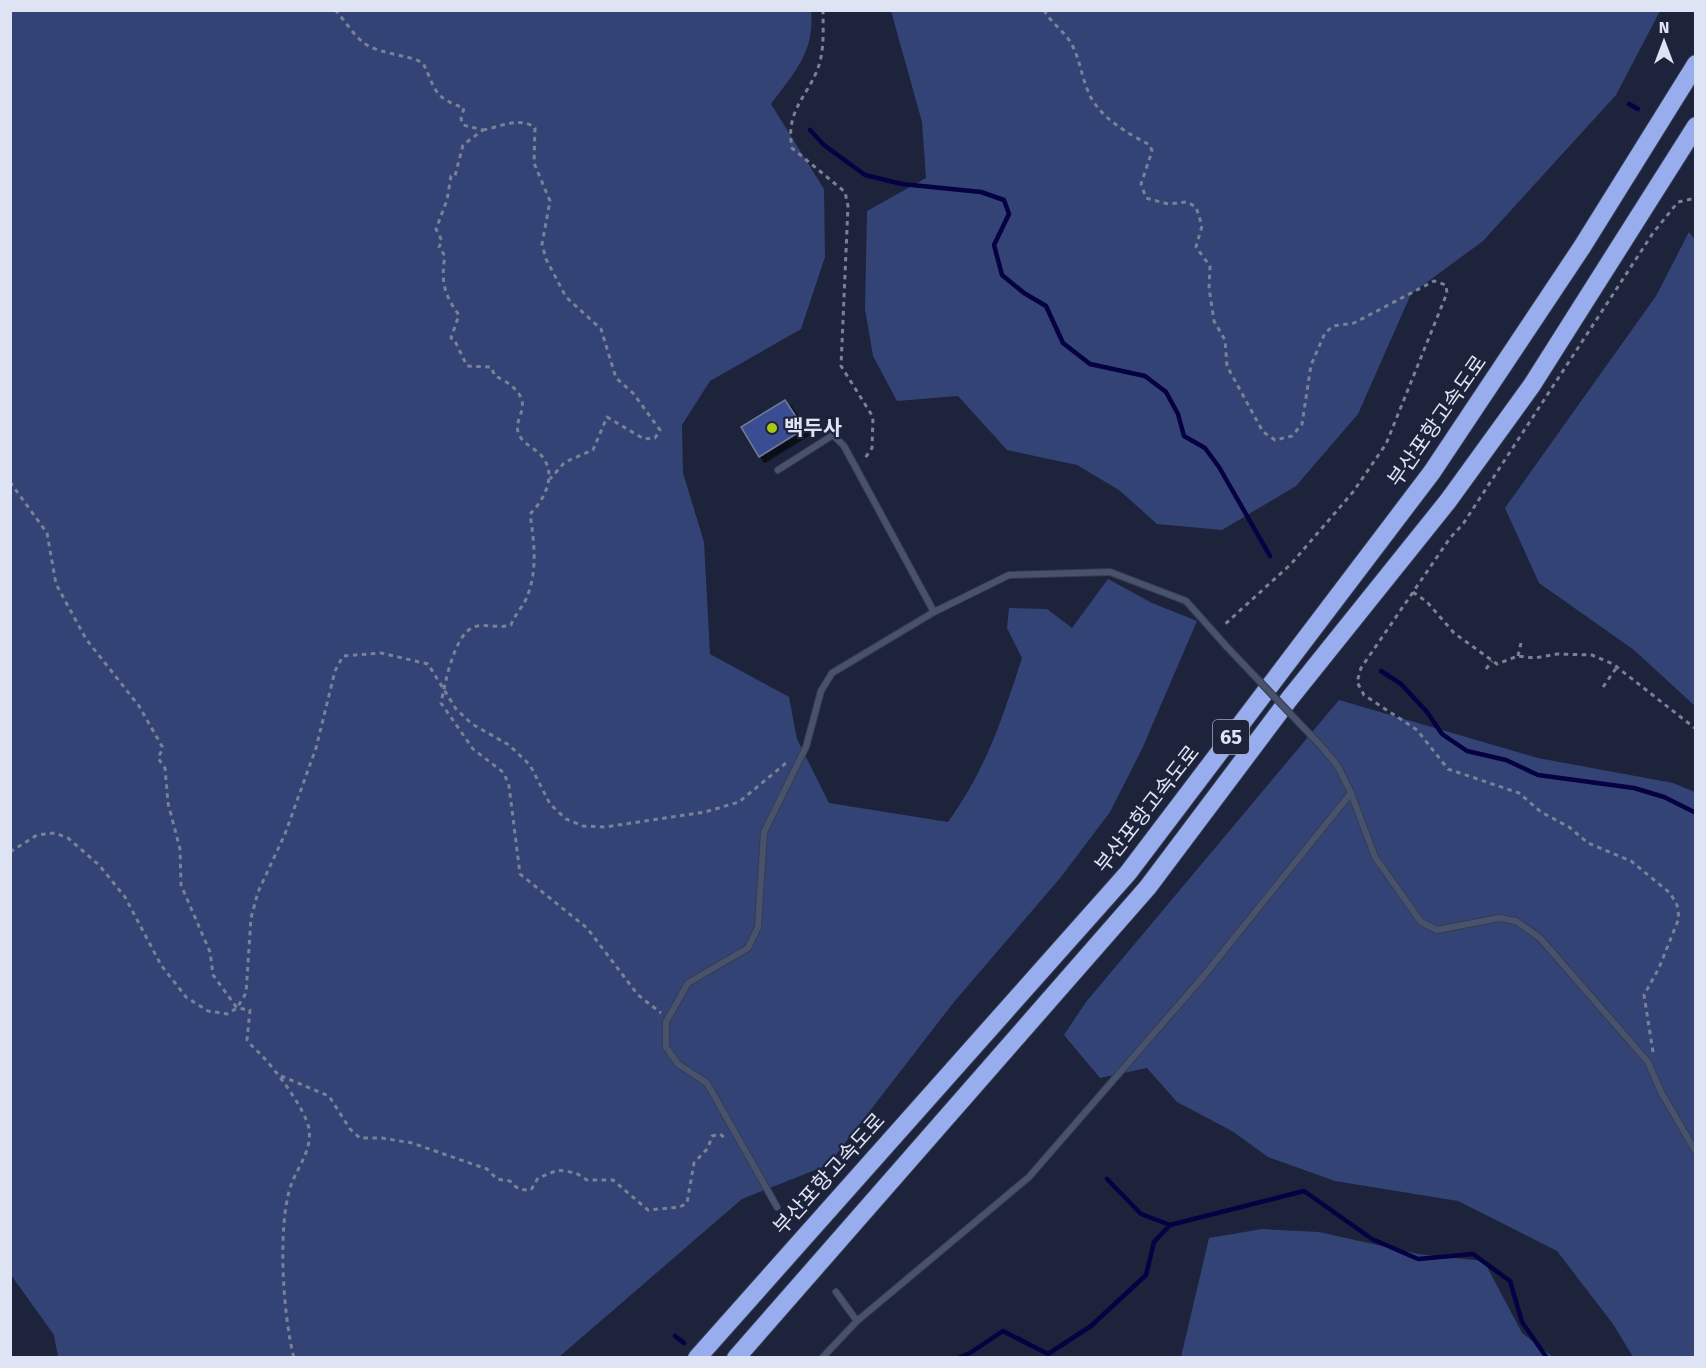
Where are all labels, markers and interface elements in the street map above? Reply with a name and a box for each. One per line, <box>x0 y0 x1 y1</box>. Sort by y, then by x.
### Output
north arrow <box>1634 12 1694 72</box>
text: N <box>1659 18 1669 37</box>
street label: 부산포항고속도로 <box>1382 350 1492 492</box>
place label: 백두사 <box>784 415 842 441</box>
marker: 백두사 <box>765 421 779 435</box>
road number: 65 <box>1213 720 1249 754</box>
street label: 부산포항고속도로 <box>1089 740 1205 878</box>
street label: 부산포항고속도로 <box>768 1108 890 1240</box>

